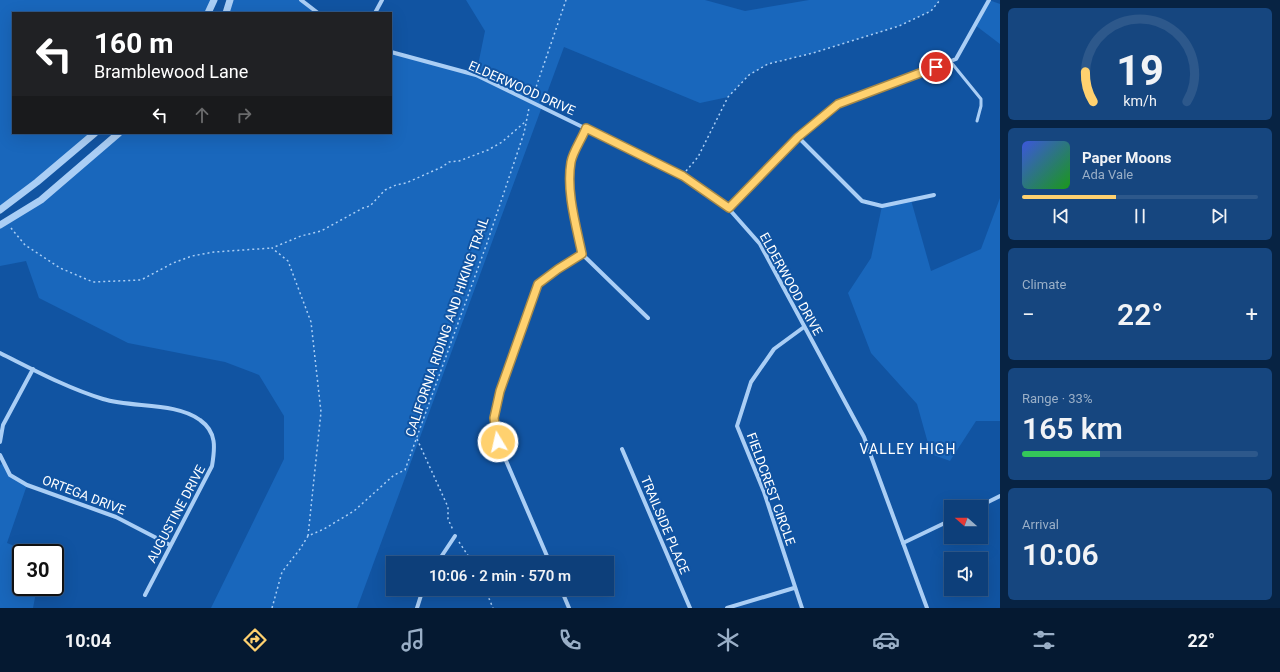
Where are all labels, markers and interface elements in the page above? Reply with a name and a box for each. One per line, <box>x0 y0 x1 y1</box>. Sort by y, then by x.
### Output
text: 160 m <box>94 27 173 60</box>
icon: left <box>28 28 80 80</box>
text: 19 <box>1116 46 1164 95</box>
pin <box>919 50 953 84</box>
icon: arrive <box>925 56 947 78</box>
street label: ELDERWOOD DRIVE <box>466 58 578 118</box>
text: Bramblewood Lane <box>94 61 248 82</box>
text: km/h <box>1123 93 1157 109</box>
icon: left <box>149 104 171 126</box>
icon: ahead <box>191 104 213 126</box>
icon: right <box>233 104 255 126</box>
text: Paper Moons <box>1082 149 1172 167</box>
text: Ada Vale <box>1082 167 1133 182</box>
icon: previous <box>1050 205 1072 227</box>
icon: pause <box>1129 205 1151 227</box>
icon: next <box>1208 205 1230 227</box>
street label: CALIFORNIA RIDING AND HIKING TRAIL <box>402 215 492 439</box>
street label: ELDERWOOD DRIVE <box>757 230 825 338</box>
text: Climate <box>1022 277 1066 292</box>
text: 22° <box>1117 297 1163 332</box>
text: − <box>1022 302 1035 327</box>
text: + <box>1246 302 1258 327</box>
text: Range · 33% <box>1022 391 1092 406</box>
text: 165 km <box>1022 411 1123 446</box>
position arrow <box>477 421 519 463</box>
street label: FIELDCREST CIRCLE <box>744 431 798 547</box>
district label: VALLEY HIGH <box>860 441 956 457</box>
street label: AUGUSTINE DRIVE <box>144 462 208 566</box>
street label: ORTEGA DRIVE <box>40 472 128 518</box>
street label: TRAILSIDE PLACE <box>638 474 692 576</box>
north arrow <box>944 500 988 544</box>
map controls <box>944 500 988 596</box>
text: Arrival <box>1022 517 1059 532</box>
text: 10:06 <box>1022 537 1099 572</box>
speed limit sign: 30 <box>12 544 64 596</box>
button: sound <box>944 552 988 596</box>
text: 10:06 · 2 min · 570 m <box>429 567 571 585</box>
icon: directions <box>241 626 269 654</box>
icon: music <box>399 626 427 654</box>
icon: phone <box>556 626 584 654</box>
icon: climate <box>714 626 742 654</box>
icon: car <box>872 626 900 654</box>
icon: filters <box>1030 626 1058 654</box>
text: 10:04 <box>65 630 111 651</box>
text: 22° <box>1187 630 1215 651</box>

